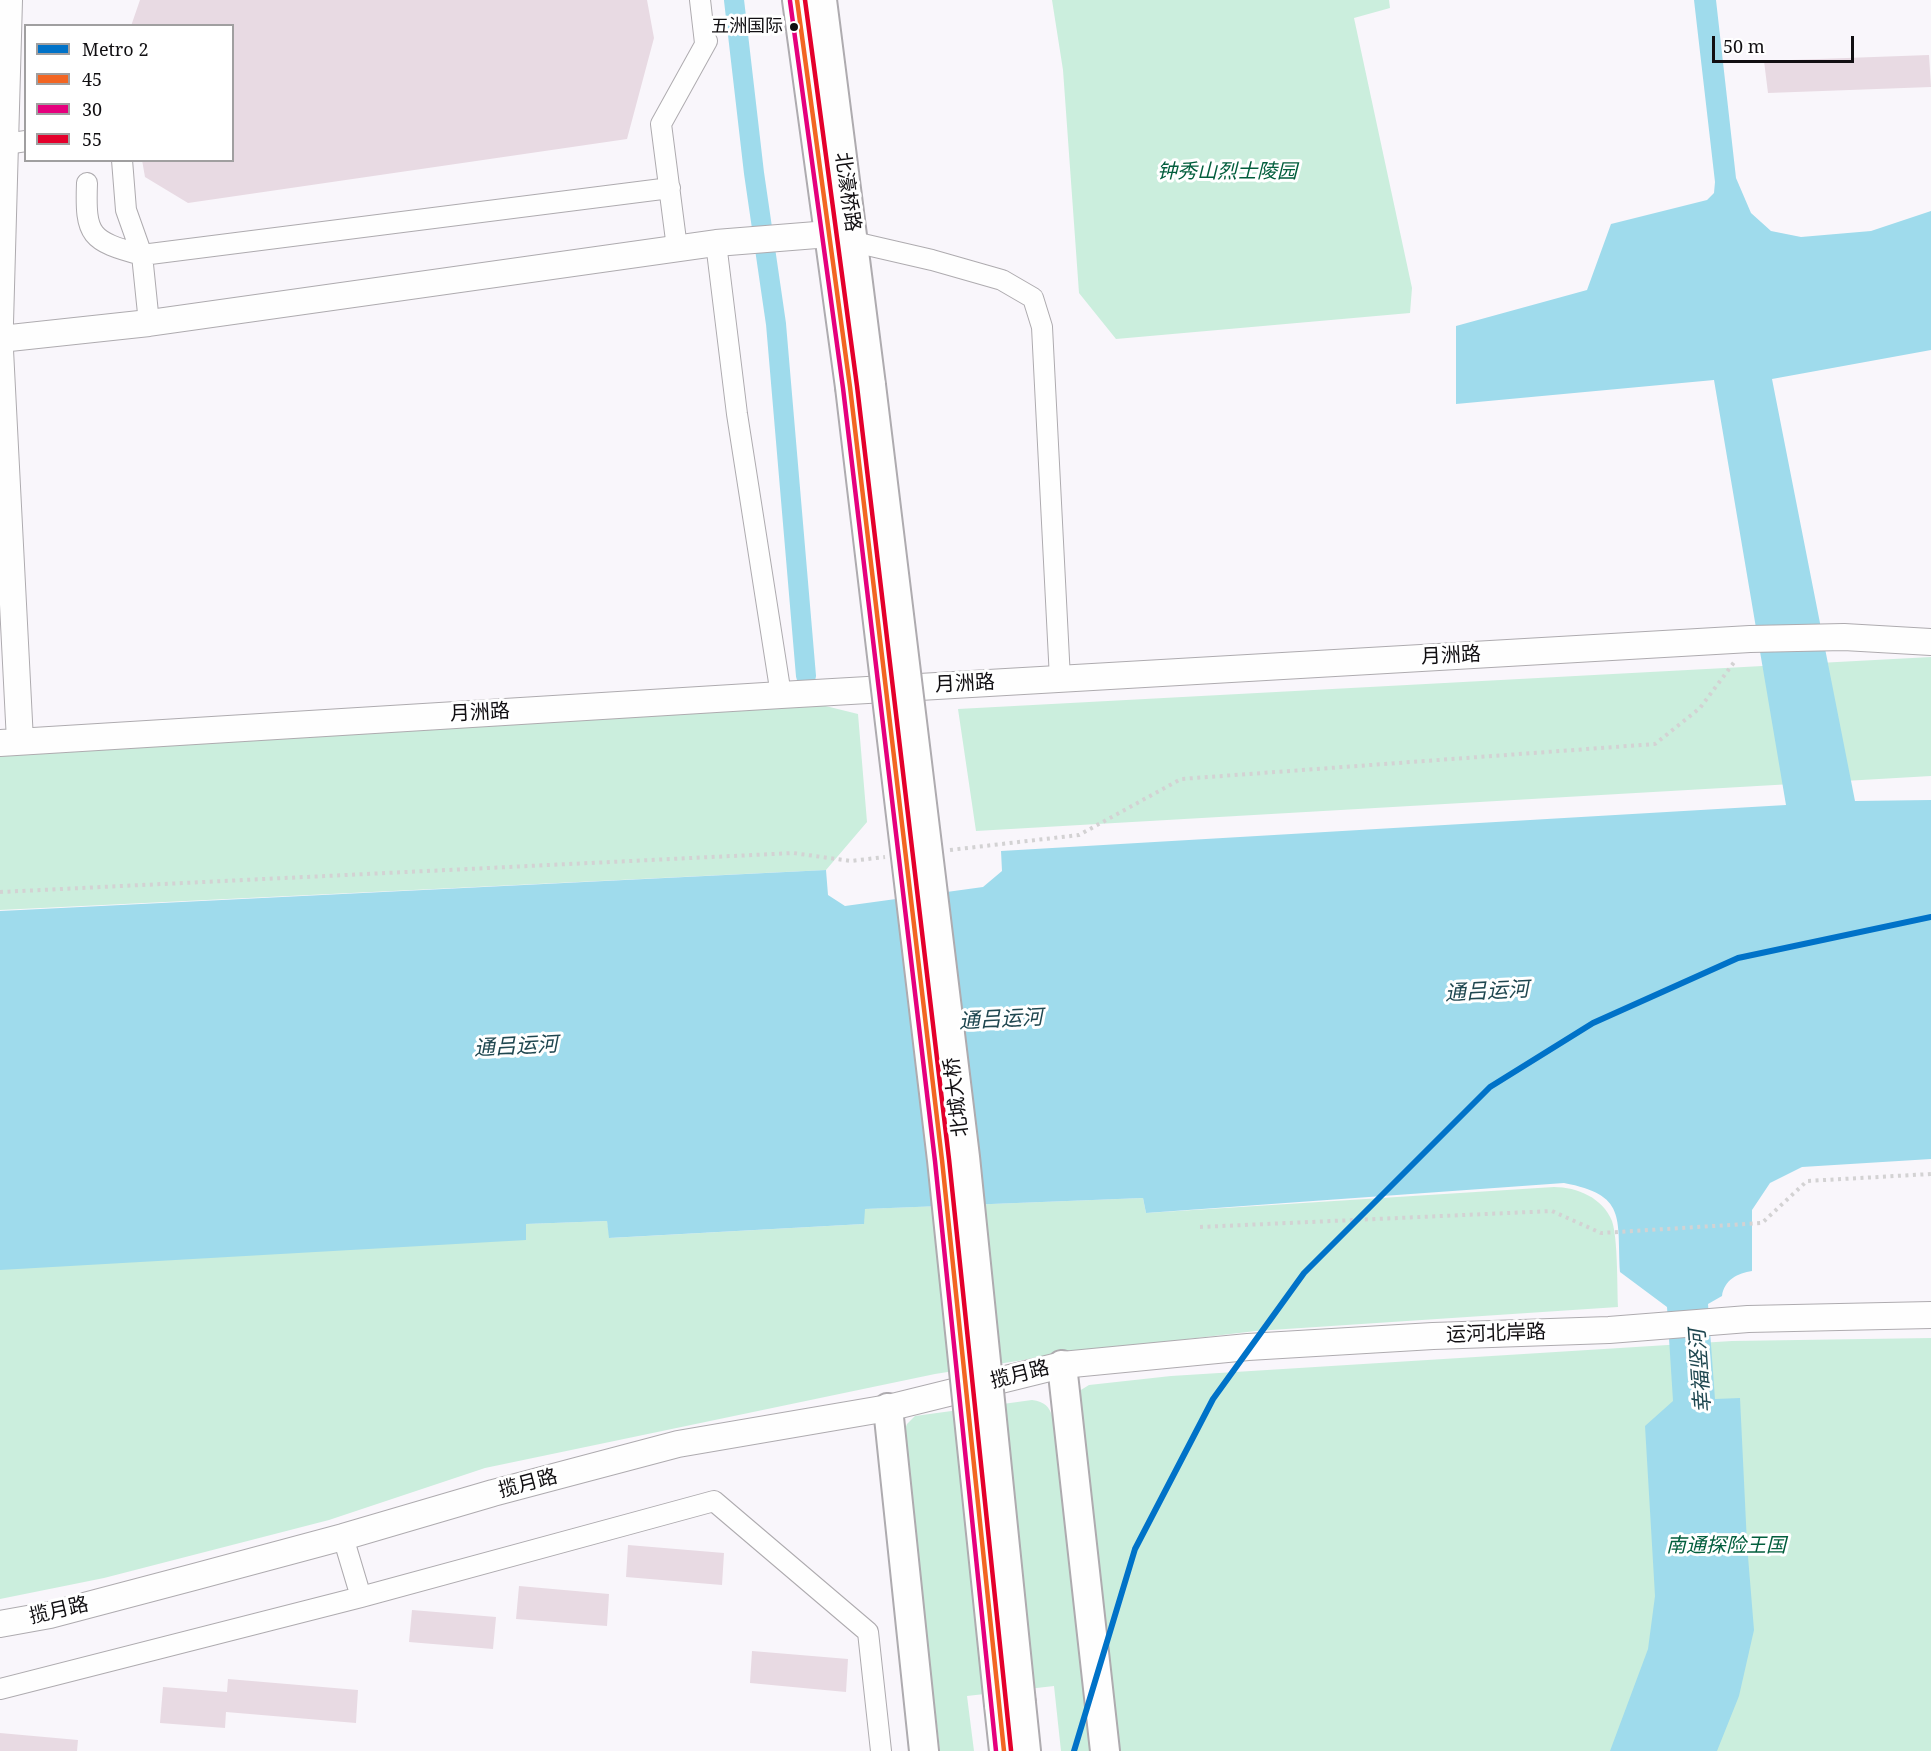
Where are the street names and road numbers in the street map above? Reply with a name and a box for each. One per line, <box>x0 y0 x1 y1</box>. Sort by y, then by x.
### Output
street label: 北濠桥路 <box>830 151 864 233</box>
street label: 月洲路 <box>1420 642 1482 670</box>
street label: 月洲路 <box>934 670 996 698</box>
street label: 月洲路 <box>449 699 511 727</box>
street label: 北城大桥 <box>940 1056 974 1138</box>
street label: 运河北岸路 <box>1446 1320 1546 1348</box>
street label: 揽月路 <box>988 1356 1052 1394</box>
street label: 揽月路 <box>496 1465 560 1503</box>
street label: 揽月路 <box>27 1593 91 1629</box>

